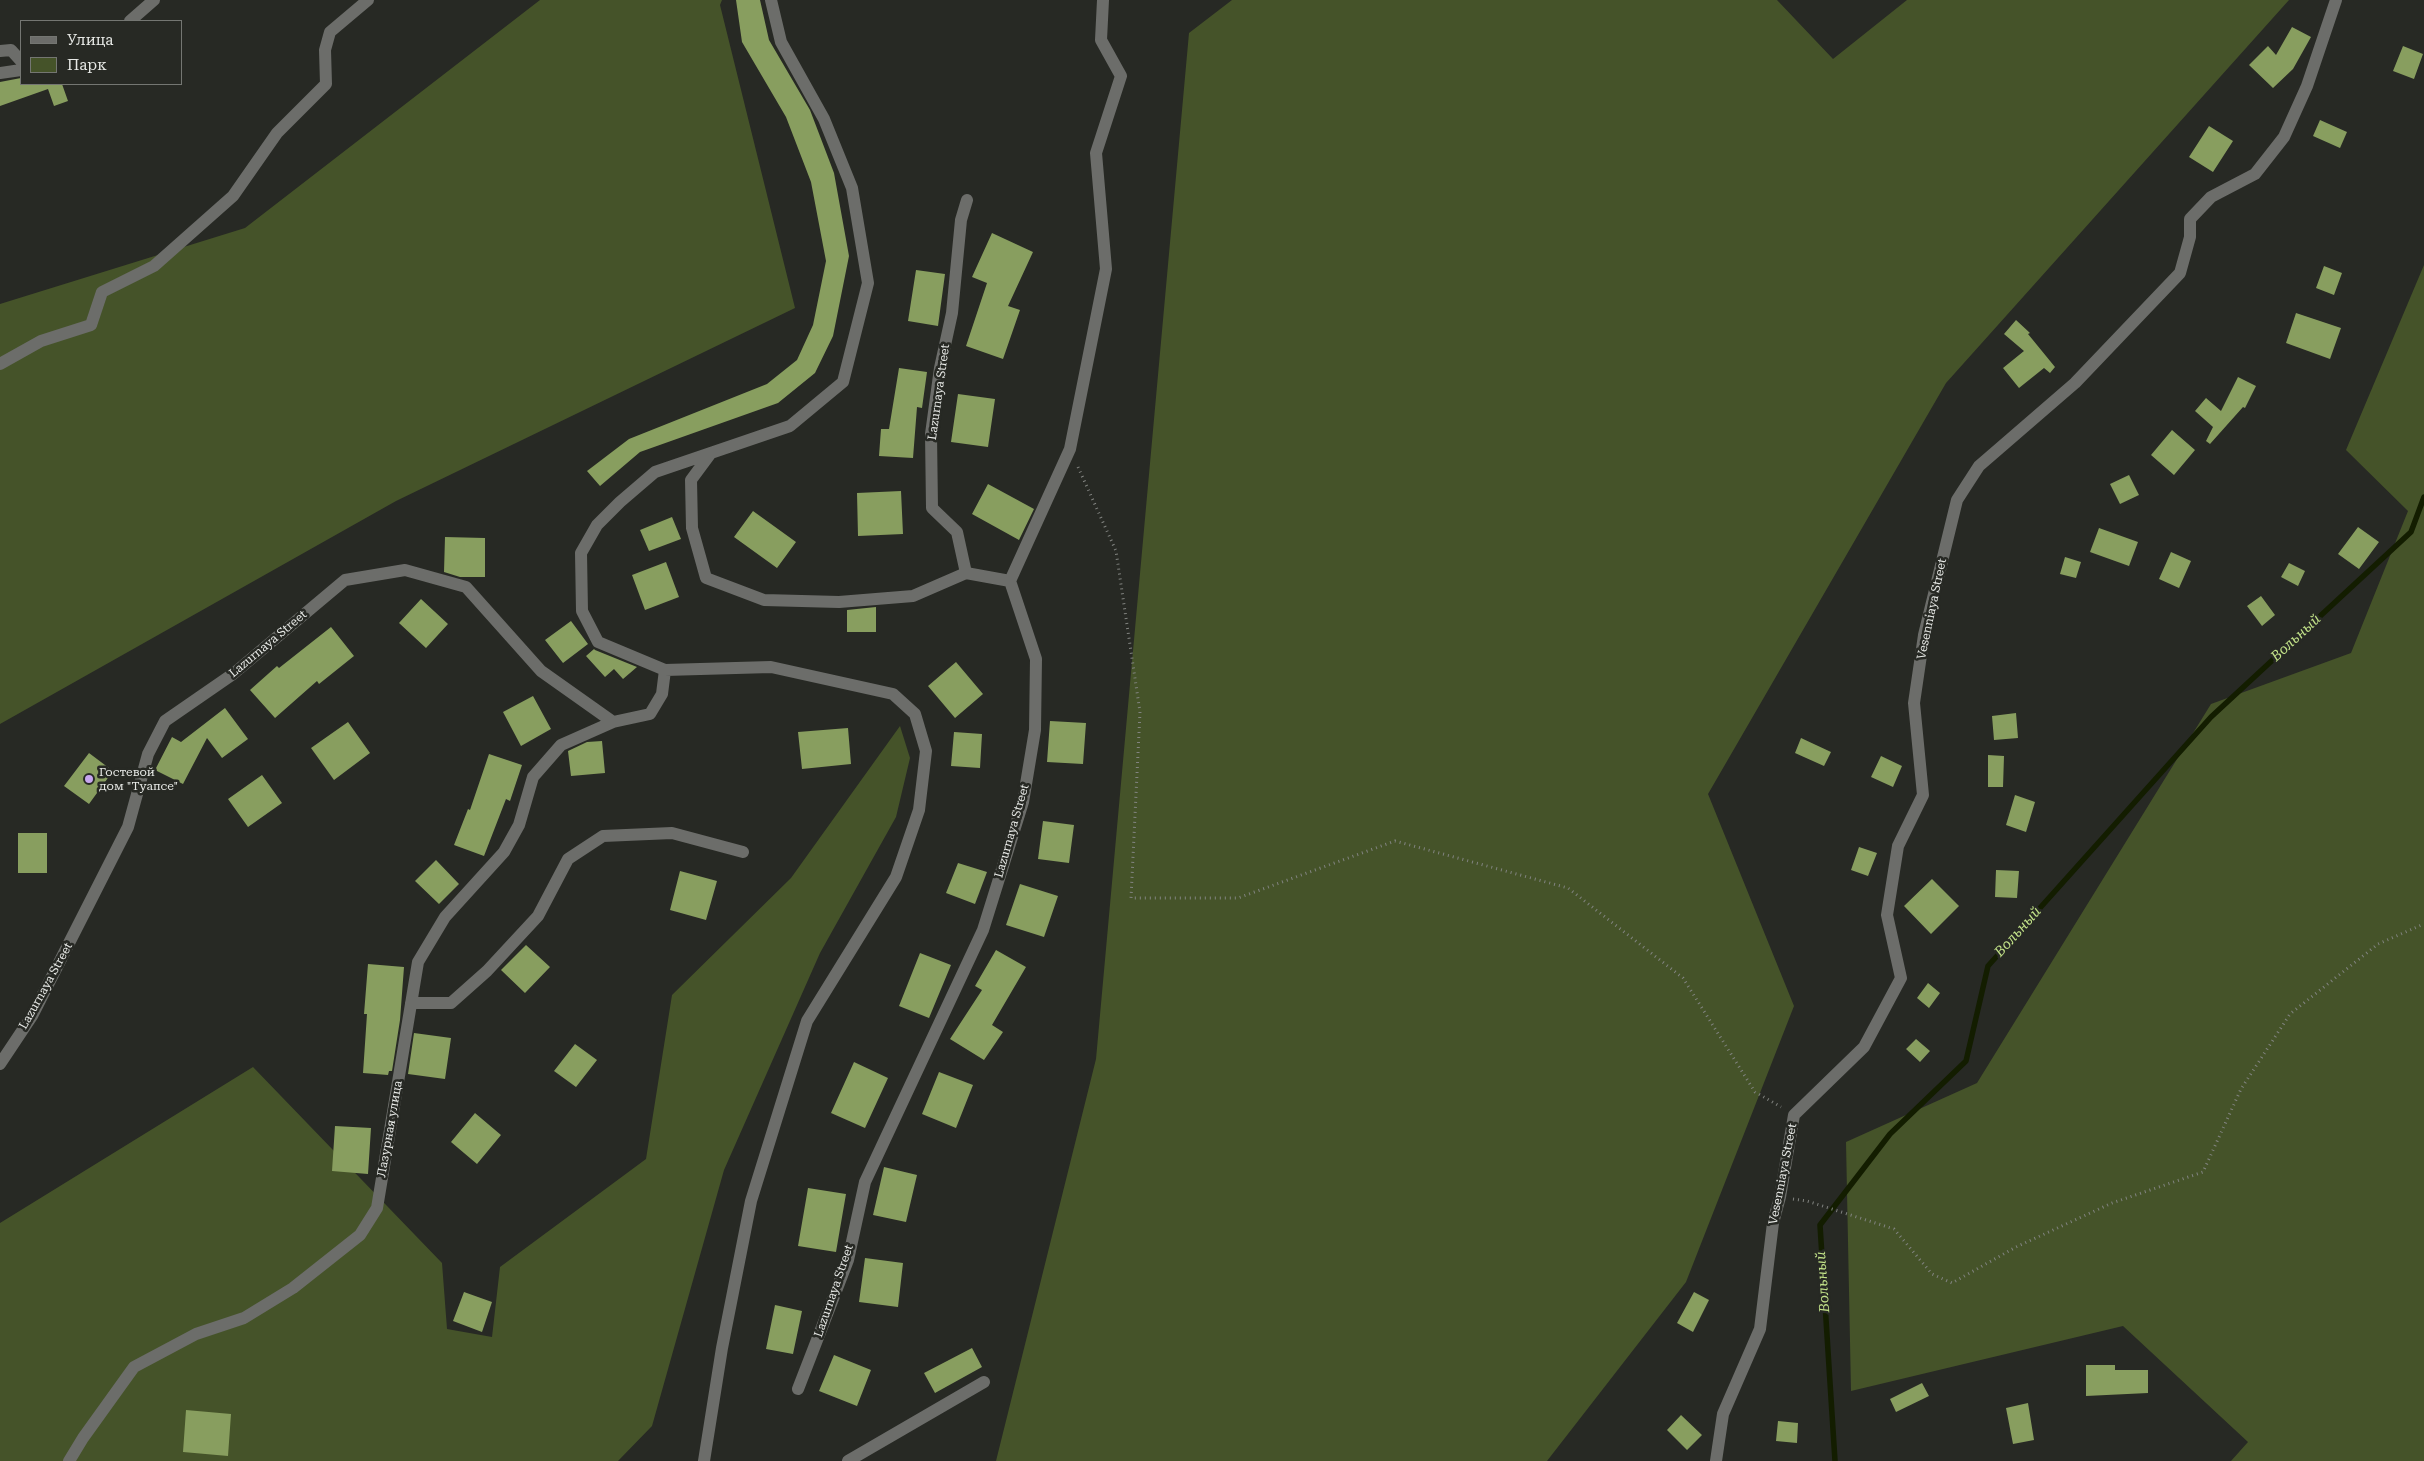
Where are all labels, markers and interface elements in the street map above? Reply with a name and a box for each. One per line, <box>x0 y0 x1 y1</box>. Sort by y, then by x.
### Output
legend <box>20 20 182 85</box>
text: Улица <box>67 31 113 49</box>
text: Парк <box>67 56 107 74</box>
street label: Lazurnaya Street <box>925 343 953 441</box>
street label: Vesenniaya Street <box>1914 557 1950 661</box>
street label: Lazurnaya Street <box>226 607 310 681</box>
water label: Вольный <box>2268 611 2324 665</box>
place label: Гостевой дом "Туапсе" <box>99 765 178 793</box>
marker: Гостевой дом "Туапсе" <box>83 773 95 785</box>
street label: Lazurnaya Street <box>992 782 1032 880</box>
water label: Вольный <box>1991 904 2045 960</box>
street label: Lazurnaya Street <box>16 940 76 1032</box>
street label: Лазурная улица <box>374 1080 406 1178</box>
street label: Vesenniaya Street <box>1766 1122 1800 1226</box>
street label: Lazurnaya Street <box>811 1243 857 1339</box>
water label: Вольный <box>1812 1251 1834 1313</box>

